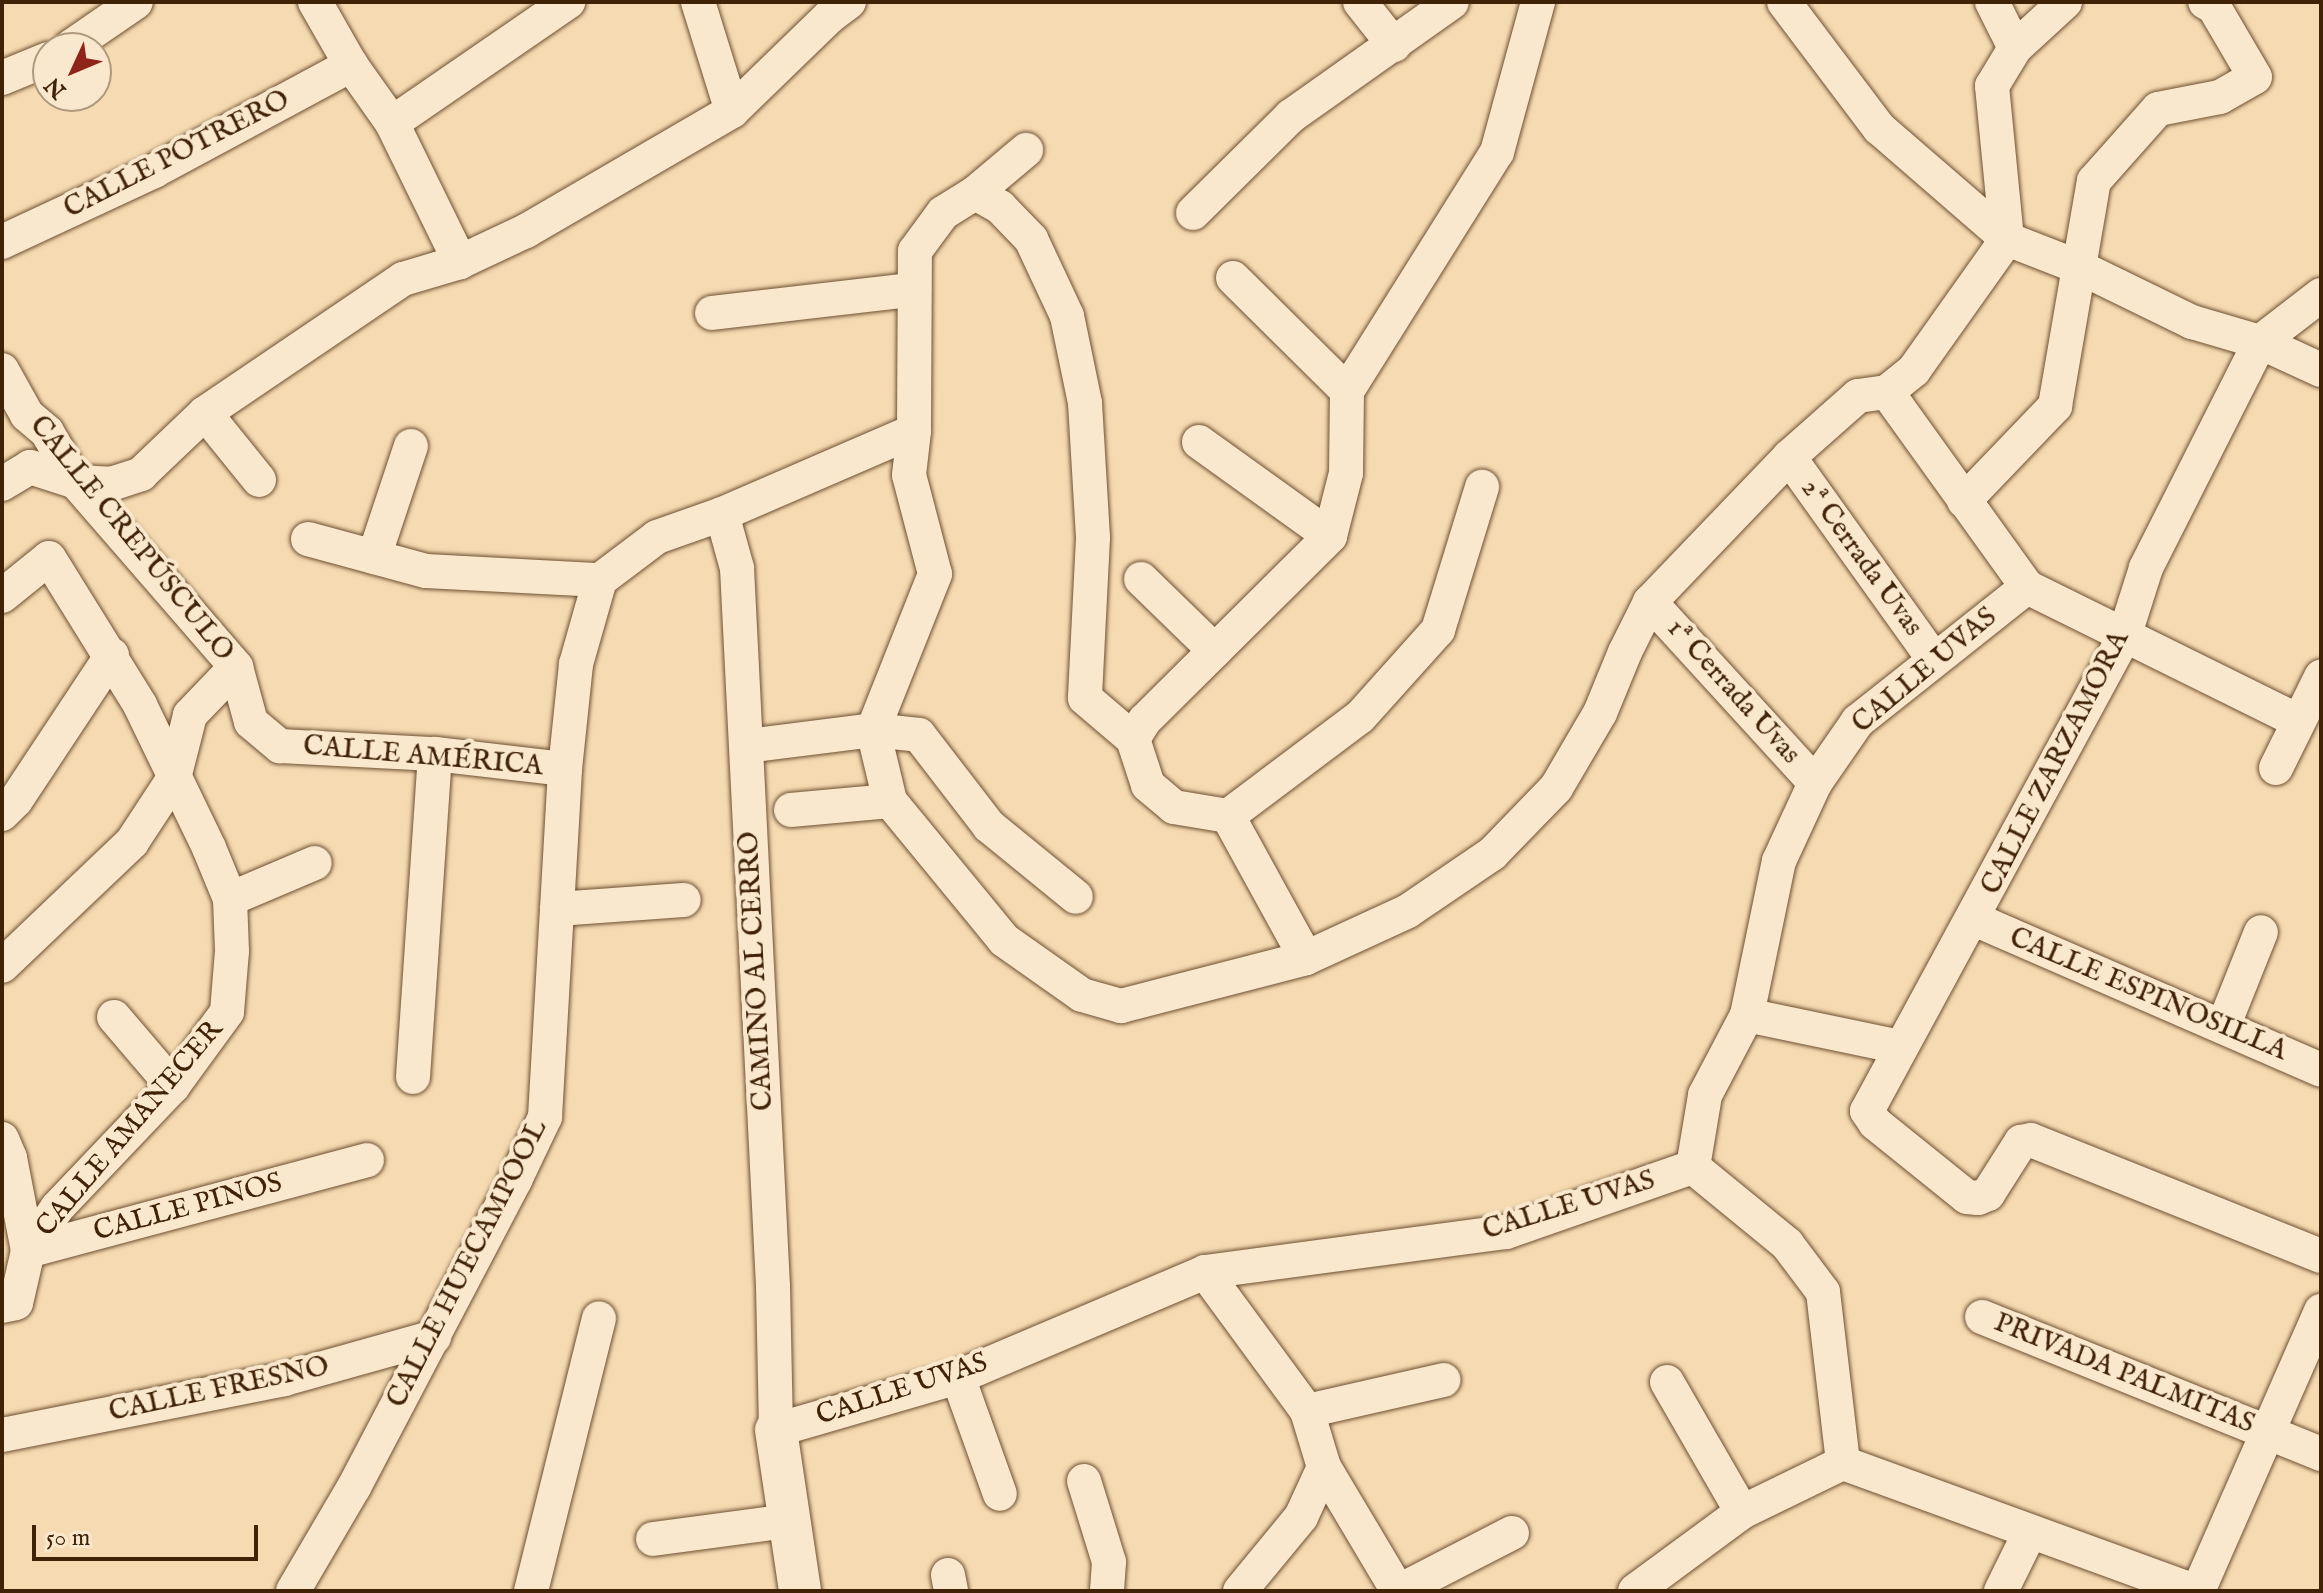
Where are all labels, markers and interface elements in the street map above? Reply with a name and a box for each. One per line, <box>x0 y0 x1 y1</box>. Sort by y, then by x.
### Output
north arrow <box>32 32 112 112</box>
text: N <box>39 71 73 104</box>
street label: CALLE POTRERO <box>59 84 295 226</box>
street label: CALLE CREPÚSCULO <box>22 410 240 668</box>
street label: 2ª Cerrada Uvas <box>1793 473 1929 643</box>
street label: CALLE UVAS <box>1846 601 2004 741</box>
street label: 1ª Cerrada Uvas <box>1659 613 1807 771</box>
street label: CALLE ZARZAMORA <box>1975 626 2137 900</box>
street label: CALLE AMÉRICA <box>302 730 544 784</box>
street label: CAMINO AL CERRO <box>733 830 781 1112</box>
street label: CALLE ESPINOSILLA <box>2004 921 2292 1069</box>
street label: CALLE AMANECER <box>30 1014 230 1244</box>
street label: CALLE HUECAMPOOL <box>381 1114 555 1414</box>
street label: CALLE UVAS <box>1479 1164 1659 1248</box>
street label: CALLE PINOS <box>90 1167 286 1249</box>
street label: PRIVADA PALMITAS <box>1989 1306 2259 1442</box>
street label: CALLE UVAS <box>812 1347 992 1433</box>
street label: CALLE FRESNO <box>106 1350 332 1430</box>
scale bar <box>36 1509 262 1559</box>
text: 50 m <box>46 1523 90 1554</box>

